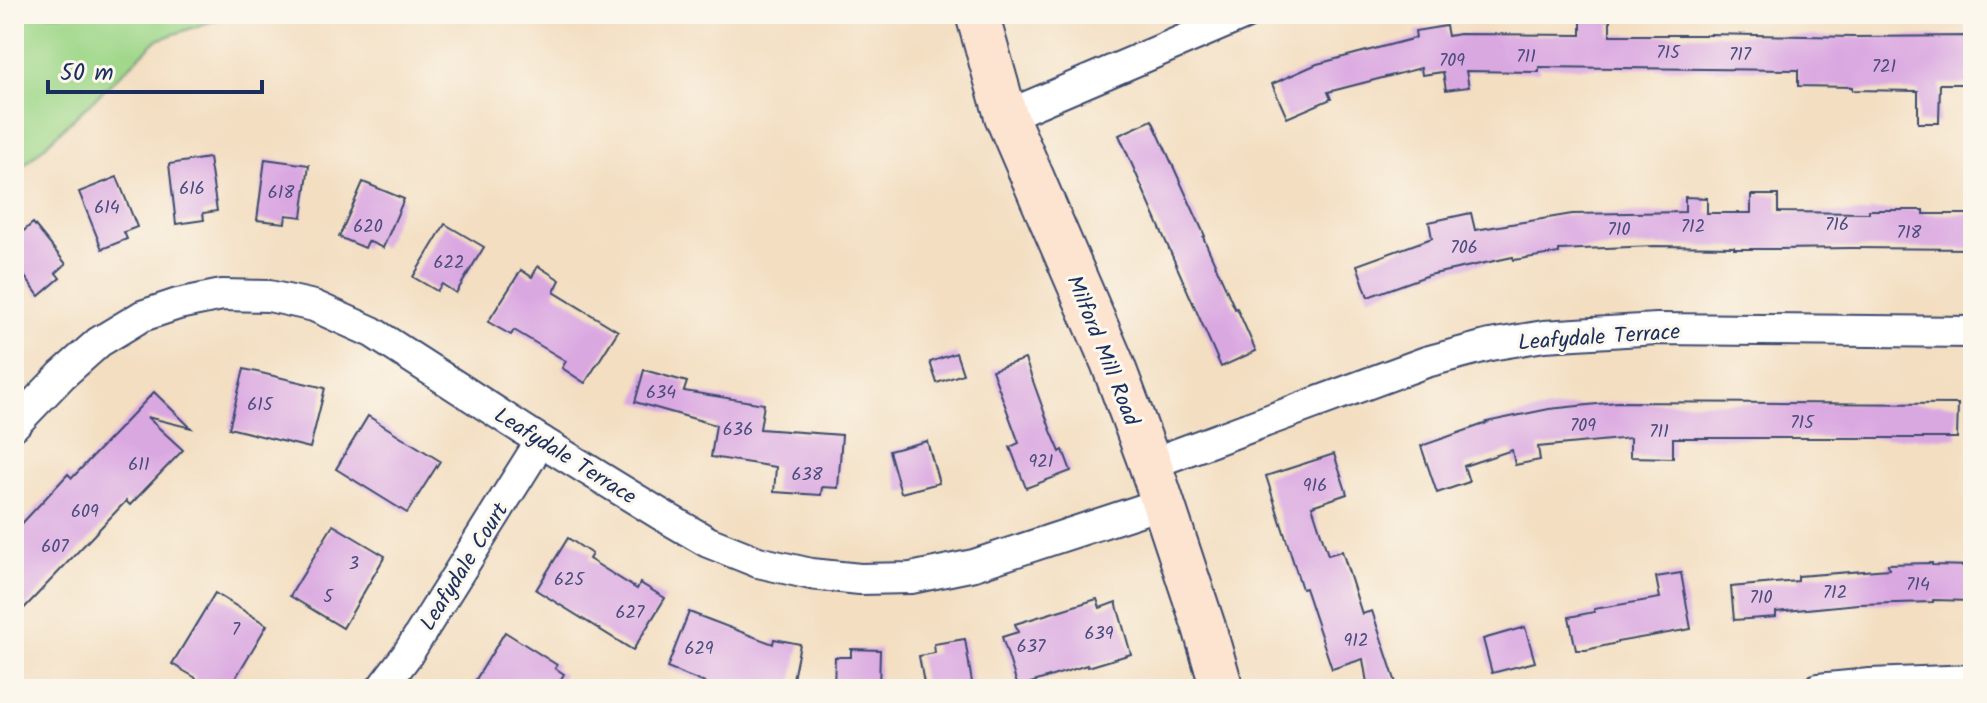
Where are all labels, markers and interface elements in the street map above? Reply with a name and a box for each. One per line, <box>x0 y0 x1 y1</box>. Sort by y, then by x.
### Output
house number: 715 <box>1656 39 1681 68</box>
house number: 717 <box>1729 41 1752 70</box>
house number: 711 <box>1516 43 1536 72</box>
scale bar <box>48 44 262 94</box>
house number: 709 <box>1439 47 1465 76</box>
house number: 721 <box>1872 53 1896 82</box>
text: 50 m <box>60 54 114 93</box>
house number: 616 <box>179 175 205 204</box>
house number: 618 <box>268 179 294 208</box>
house number: 614 <box>94 194 120 223</box>
house number: 716 <box>1825 211 1849 240</box>
house number: 620 <box>353 213 383 242</box>
house number: 712 <box>1681 213 1705 242</box>
house number: 710 <box>1608 216 1630 245</box>
house number: 718 <box>1897 219 1922 248</box>
house number: 706 <box>1450 234 1478 263</box>
house number: 622 <box>434 249 464 278</box>
street label: Milford Mill Road <box>1056 270 1148 432</box>
street label: Leafydale Terrace <box>1517 315 1682 362</box>
house number: 634 <box>646 379 676 408</box>
house number: 615 <box>247 391 274 420</box>
street label: Leafydale Terrace <box>487 399 643 515</box>
house number: 715 <box>1790 409 1815 438</box>
house number: 709 <box>1570 412 1596 441</box>
house number: 636 <box>723 416 753 445</box>
house number: 711 <box>1649 418 1669 447</box>
house number: 921 <box>1029 448 1053 477</box>
house number: 611 <box>128 451 150 480</box>
house number: 638 <box>791 461 823 490</box>
house number: 916 <box>1303 472 1327 501</box>
street label: Leafydale Court <box>412 496 519 638</box>
house number: 609 <box>71 498 99 527</box>
house number: 607 <box>41 533 69 562</box>
house number: 3 <box>349 550 359 579</box>
house number: 625 <box>554 566 585 595</box>
house number: 714 <box>1906 571 1930 600</box>
house number: 712 <box>1823 579 1847 608</box>
house number: 5 <box>323 583 334 612</box>
house number: 710 <box>1750 584 1772 613</box>
house number: 627 <box>616 599 645 628</box>
house number: 7 <box>232 616 241 645</box>
house number: 639 <box>1084 620 1114 649</box>
house number: 912 <box>1344 627 1368 656</box>
house number: 637 <box>1017 633 1046 662</box>
house number: 629 <box>684 635 714 664</box>

